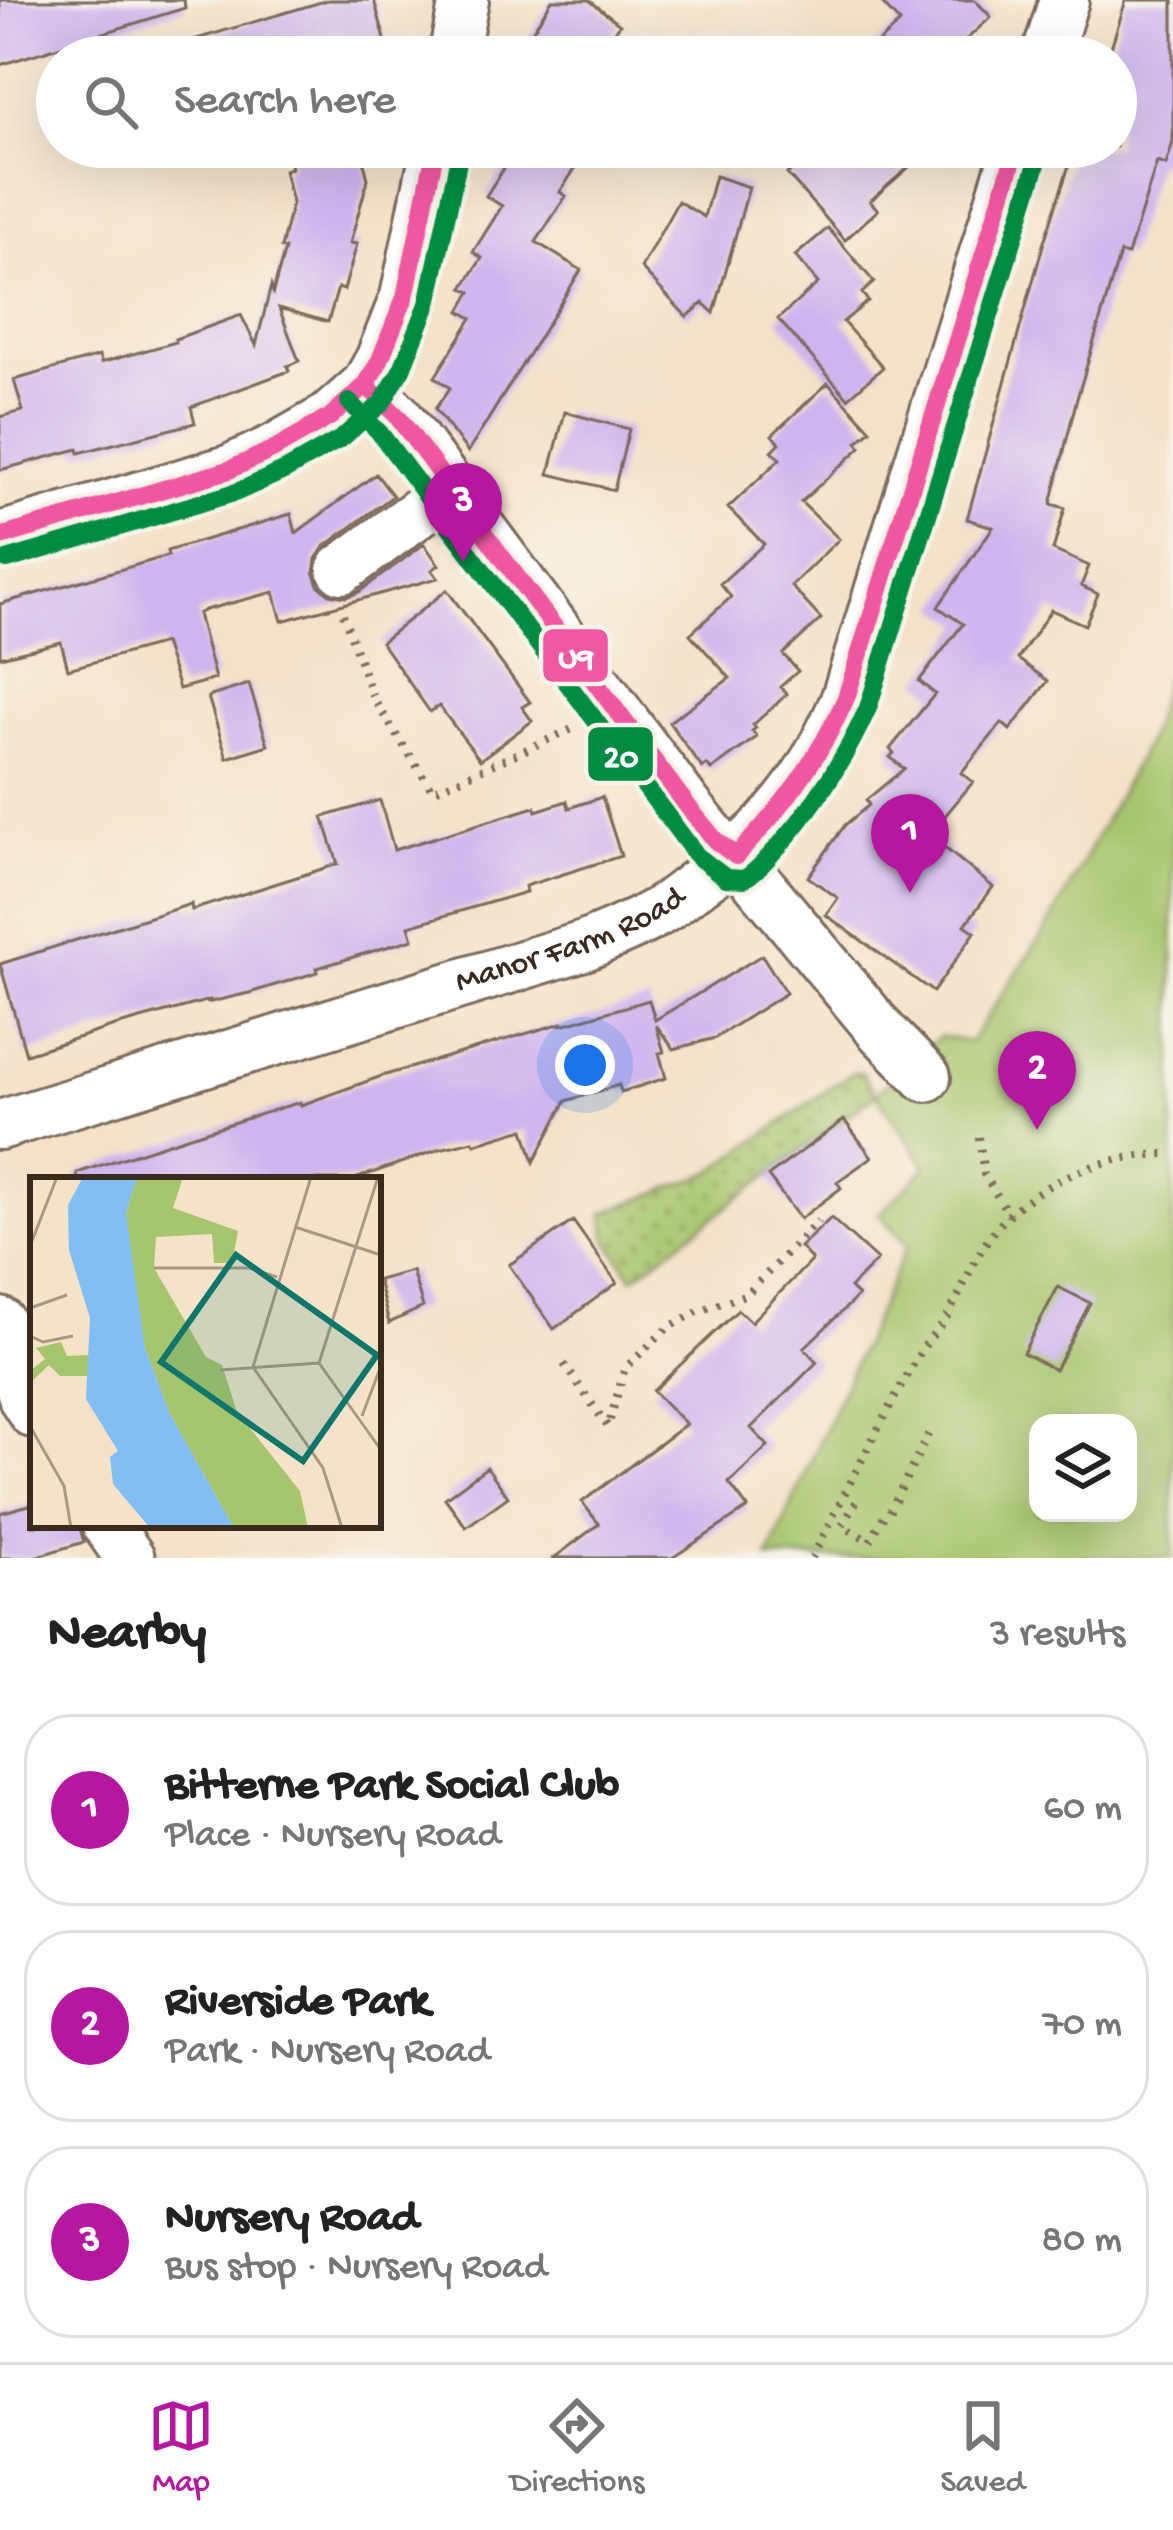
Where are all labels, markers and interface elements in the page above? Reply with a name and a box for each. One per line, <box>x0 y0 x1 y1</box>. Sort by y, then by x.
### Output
search box <box>36 36 1137 168</box>
icon: search <box>78 69 144 135</box>
text: Search here <box>174 76 396 129</box>
pin: 3 <box>424 463 502 562</box>
line badge: U9 <box>541 627 610 684</box>
text: U9 <box>558 642 594 680</box>
line badge: 20 <box>586 725 655 783</box>
text: 20 <box>604 741 639 779</box>
pin: 1 <box>871 794 949 893</box>
street label: Manor Farm Road <box>451 878 696 1003</box>
pin: 2 <box>998 1031 1076 1130</box>
your location <box>555 1035 615 1095</box>
inset map <box>30 1177 381 1528</box>
map controls <box>1029 1414 1137 1522</box>
button: layers <box>1029 1414 1137 1522</box>
text: Nearby <box>48 1606 206 1666</box>
text: 3 results <box>990 1613 1125 1659</box>
text: Bitterne Park Social Club <box>165 1761 619 1814</box>
text: 1 <box>82 1787 98 1833</box>
text: 60 m <box>1043 1787 1122 1833</box>
text: Place · Nursery Road <box>165 1814 500 1860</box>
text: Riverside Park <box>165 1977 430 2030</box>
text: 2 <box>80 2003 100 2049</box>
text: 70 m <box>1043 2003 1122 2049</box>
text: Park · Nursery Road <box>165 2030 490 2076</box>
text: Nursery Road <box>165 2193 418 2246</box>
text: 3 <box>80 2219 100 2265</box>
text: 80 m <box>1042 2219 1122 2265</box>
text: Bus stop · Nursery Road <box>165 2246 547 2292</box>
tab: Map <box>148 2393 214 2503</box>
tab: Directions <box>510 2393 644 2503</box>
tab: Saved <box>940 2393 1025 2503</box>

